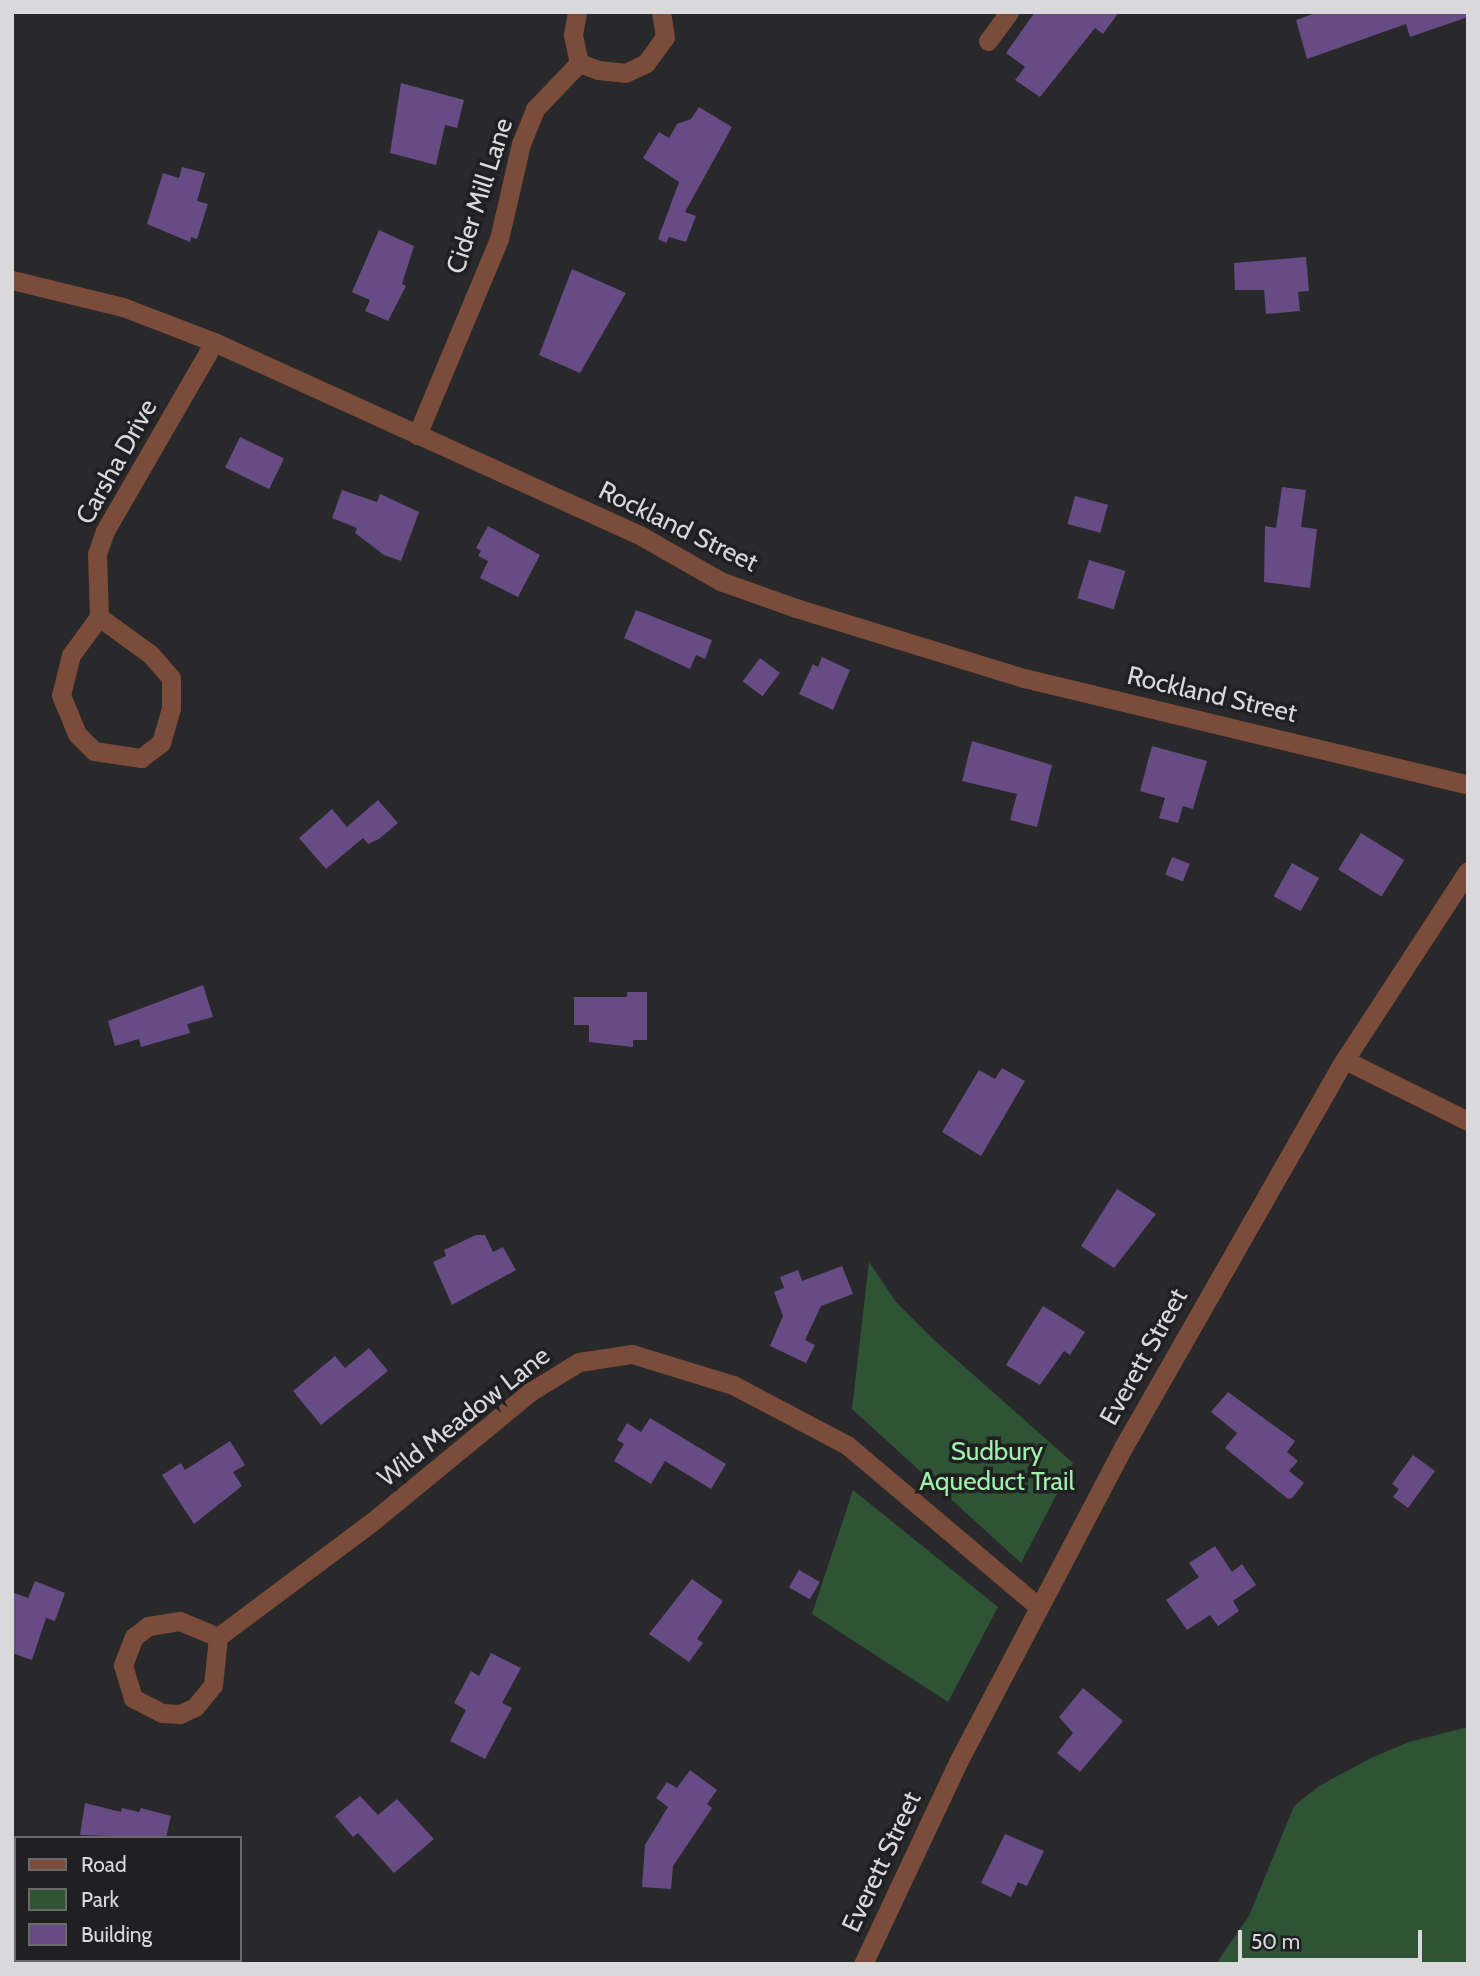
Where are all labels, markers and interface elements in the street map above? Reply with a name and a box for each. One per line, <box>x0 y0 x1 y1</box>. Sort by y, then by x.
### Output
street label: Cider Mill Lane <box>440 114 520 278</box>
street label: Carsha Drive <box>70 394 164 530</box>
street label: Rockland Street <box>593 475 763 579</box>
street label: Rockland Street <box>1124 660 1300 730</box>
street label: Everett Street <box>1094 1283 1194 1431</box>
street label: Wild Meadow Lane <box>372 1340 556 1494</box>
park label: Sudbury Aqueduct Trail <box>919 1436 1075 1498</box>
street label: Everett Street <box>836 1787 928 1937</box>
legend <box>14 1836 242 1962</box>
text: Road <box>81 1852 127 1877</box>
text: Park <box>81 1887 119 1912</box>
scale bar <box>1242 1916 1426 1960</box>
text: Building <box>81 1922 152 1947</box>
text: 50 m <box>1251 1929 1300 1954</box>

